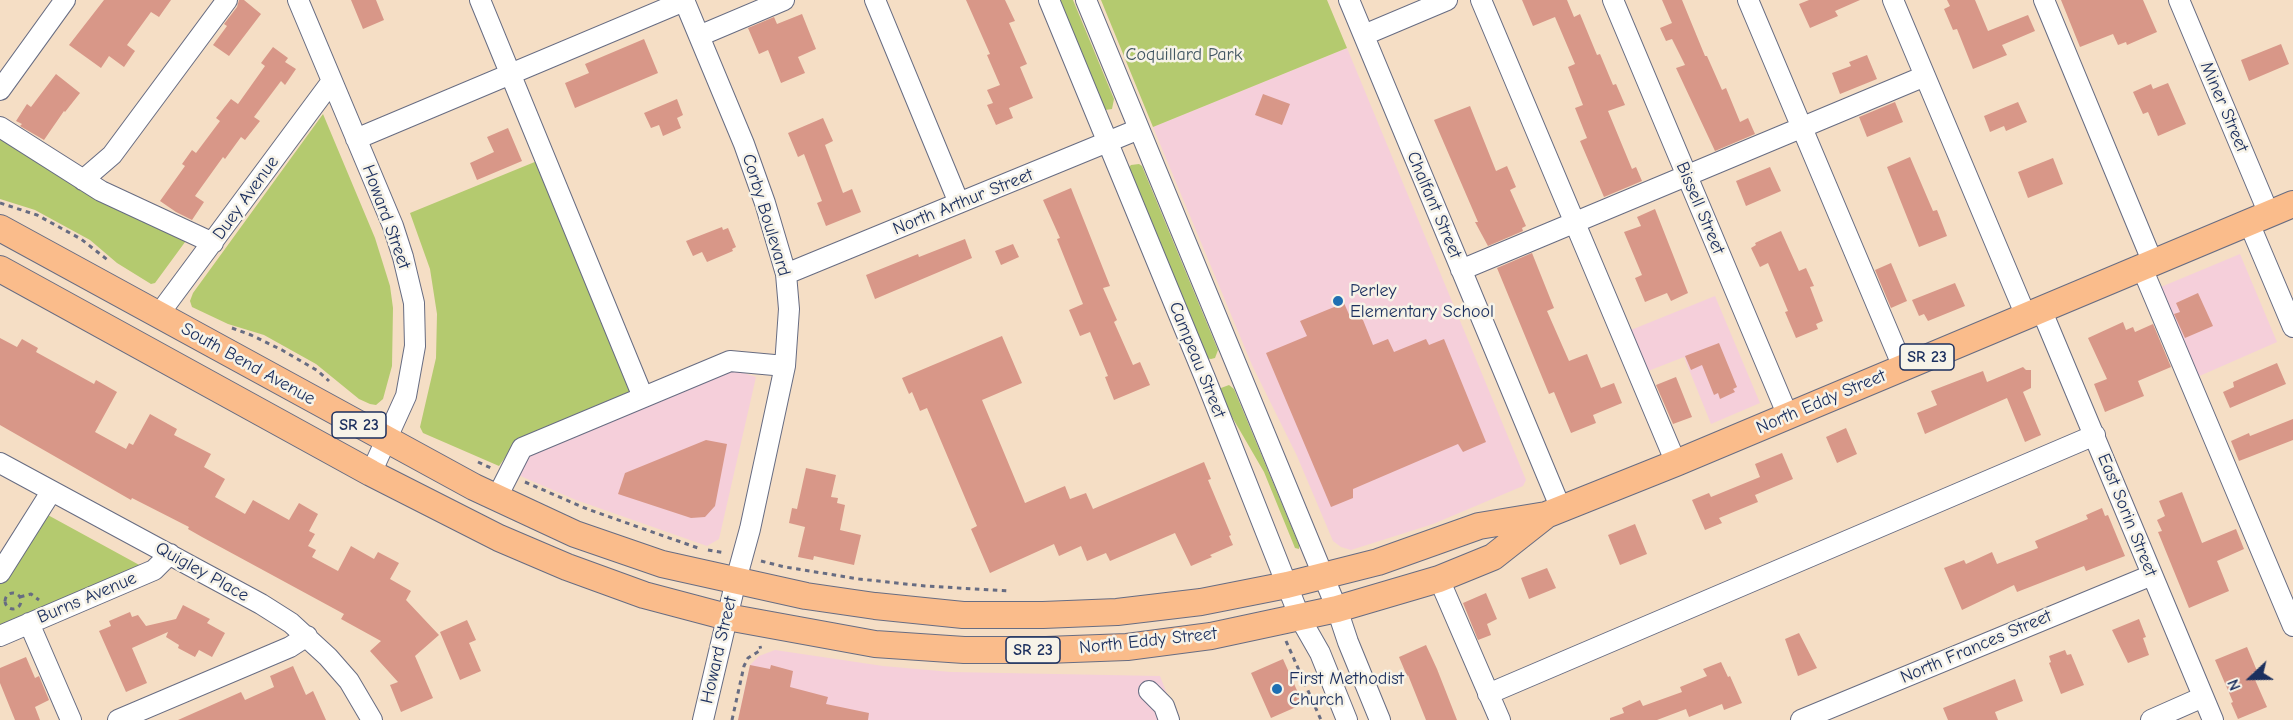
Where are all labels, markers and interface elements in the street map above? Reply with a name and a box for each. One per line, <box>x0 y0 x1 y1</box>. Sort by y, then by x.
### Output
park label: Coquillard Park <box>1126 44 1242 66</box>
street label: Miner Street <box>2195 58 2253 156</box>
street label: Chalfant Street <box>1402 148 1466 262</box>
street label: Corby Boulevard <box>737 151 795 279</box>
street label: Duey Avenue <box>208 152 284 244</box>
street label: Bissell Street <box>1671 159 1729 257</box>
street label: Howard Street <box>357 162 415 272</box>
street label: North Arthur Street <box>890 164 1036 240</box>
place label: Perley Elementary School <box>1350 280 1494 322</box>
marker: Perley Elementary School <box>1331 294 1345 308</box>
street label: Campeau Street <box>1164 299 1230 421</box>
street label: South Bend Avenue <box>177 318 319 410</box>
road number: SR 23 <box>1900 344 1954 370</box>
street label: North Eddy Street <box>1753 365 1889 439</box>
road number: SR 23 <box>332 412 386 438</box>
street label: East Sorin Street <box>2093 450 2161 580</box>
street label: Quigley Place <box>151 537 253 607</box>
street label: Burns Avenue <box>34 567 140 629</box>
street label: Howard Street <box>696 594 742 706</box>
street label: North Frances Street <box>1897 605 2055 689</box>
street label: North Eddy Street <box>1078 623 1218 659</box>
road number: SR 23 <box>1006 637 1060 663</box>
north arrow <box>2221 648 2281 708</box>
place label: First Methodist Church <box>1289 668 1404 710</box>
text: N <box>2224 677 2245 693</box>
marker: First Methodist Church <box>1270 682 1284 696</box>

